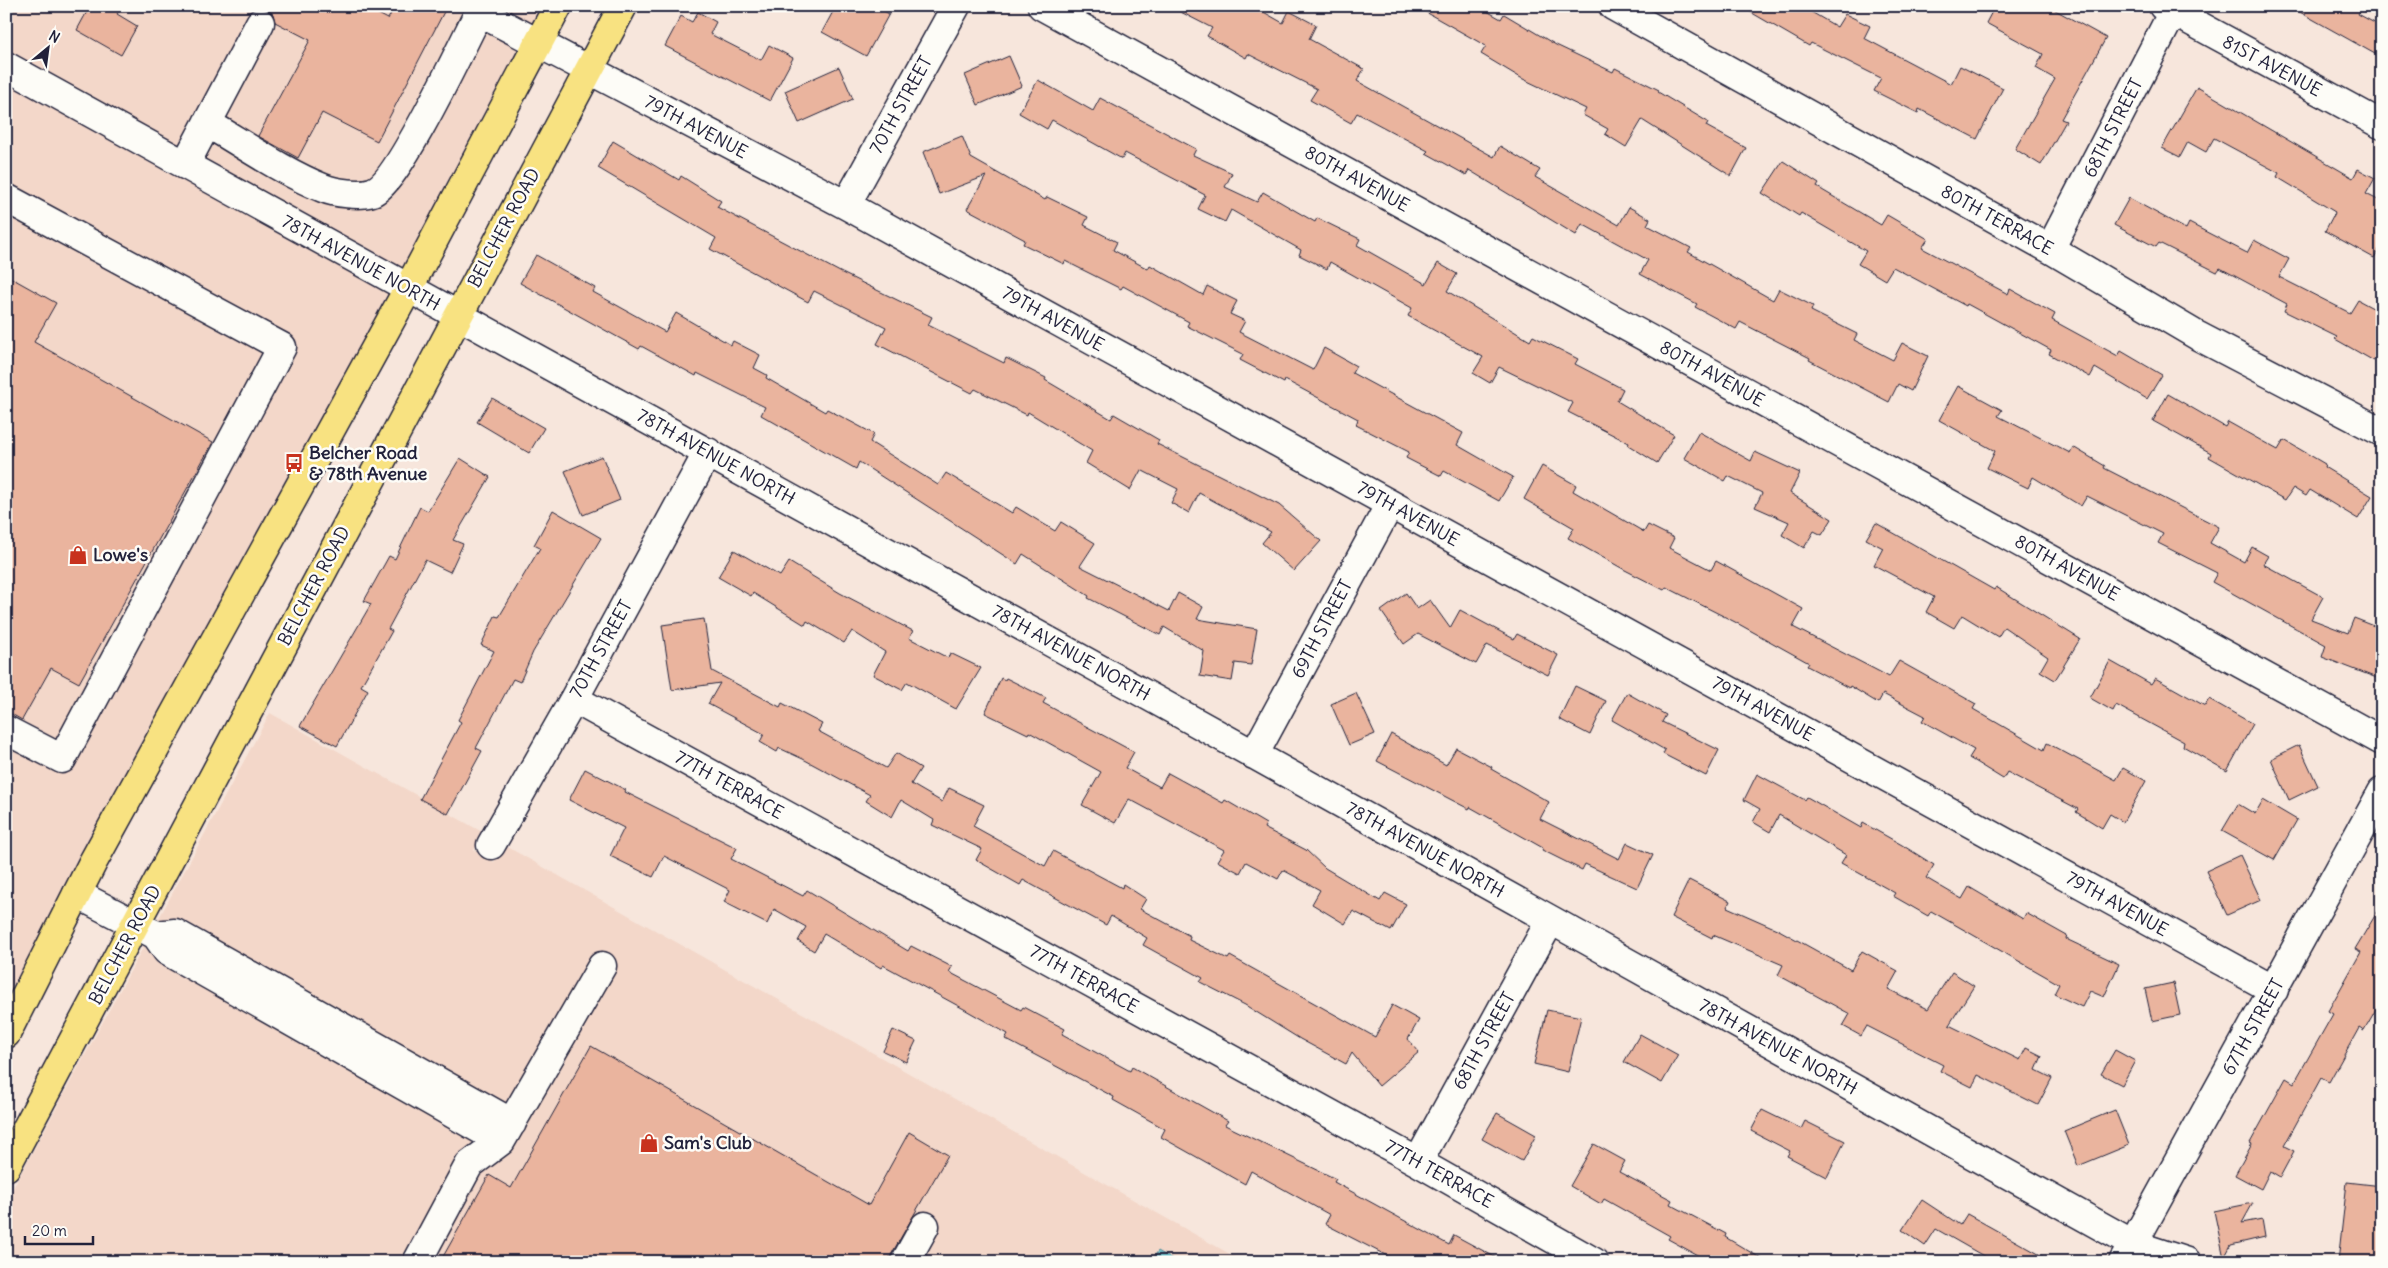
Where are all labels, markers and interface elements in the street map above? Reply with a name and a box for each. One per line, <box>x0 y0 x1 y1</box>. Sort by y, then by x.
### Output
north arrow <box>22 22 72 72</box>
text: N <box>46 26 63 47</box>
street label: 81ST AVENUE <box>2219 30 2326 101</box>
street label: 70TH STREET <box>864 52 937 158</box>
street label: 68TH STREET <box>2078 74 2147 181</box>
street label: 79TH AVENUE <box>641 90 752 163</box>
street label: 80TH AVENUE <box>1301 140 1414 217</box>
street label: BELCHER ROAD <box>462 164 545 291</box>
street label: 80TH TERRACE <box>1937 179 2058 260</box>
street label: 78TH AVENUE NORTH <box>278 209 445 316</box>
street label: 79TH AVENUE <box>998 281 1109 356</box>
street label: 80TH AVENUE <box>1656 335 1769 412</box>
street label: 78TH AVENUE NORTH <box>633 403 800 510</box>
place label: Belcher Road & 78th Avenue <box>309 441 428 485</box>
bus stop icon: Belcher Road & 78th Avenue <box>283 452 305 474</box>
street label: 79TH AVENUE <box>1353 476 1464 551</box>
street label: BELCHER ROAD <box>272 522 355 649</box>
street label: 80TH AVENUE <box>2011 529 2124 606</box>
place label: Lowe's <box>93 543 148 566</box>
shop icon: Lowe's <box>67 544 89 566</box>
street label: 69TH STREET <box>1286 576 1357 682</box>
street label: 70TH STREET <box>564 596 637 702</box>
street label: 78TH AVENUE NORTH <box>988 599 1155 706</box>
street label: 79TH AVENUE <box>1708 671 1819 746</box>
street label: 77TH TERRACE <box>671 745 788 824</box>
street label: 78TH AVENUE NORTH <box>1342 796 1509 903</box>
street label: 79TH AVENUE <box>2062 866 2173 941</box>
street label: BELCHER ROAD <box>83 881 166 1008</box>
street label: 77TH TERRACE <box>1026 939 1143 1018</box>
street label: 67TH STREET <box>2217 974 2289 1079</box>
street label: 68TH STREET <box>1447 988 1520 1094</box>
street label: 78TH AVENUE NORTH <box>1695 993 1862 1100</box>
place label: Sam's Club <box>664 1131 752 1154</box>
shop icon: Sam's Club <box>638 1132 660 1154</box>
street label: 77TH TERRACE <box>1381 1134 1498 1213</box>
scale bar <box>25 1213 92 1245</box>
text: 20 m <box>32 1221 67 1240</box>

